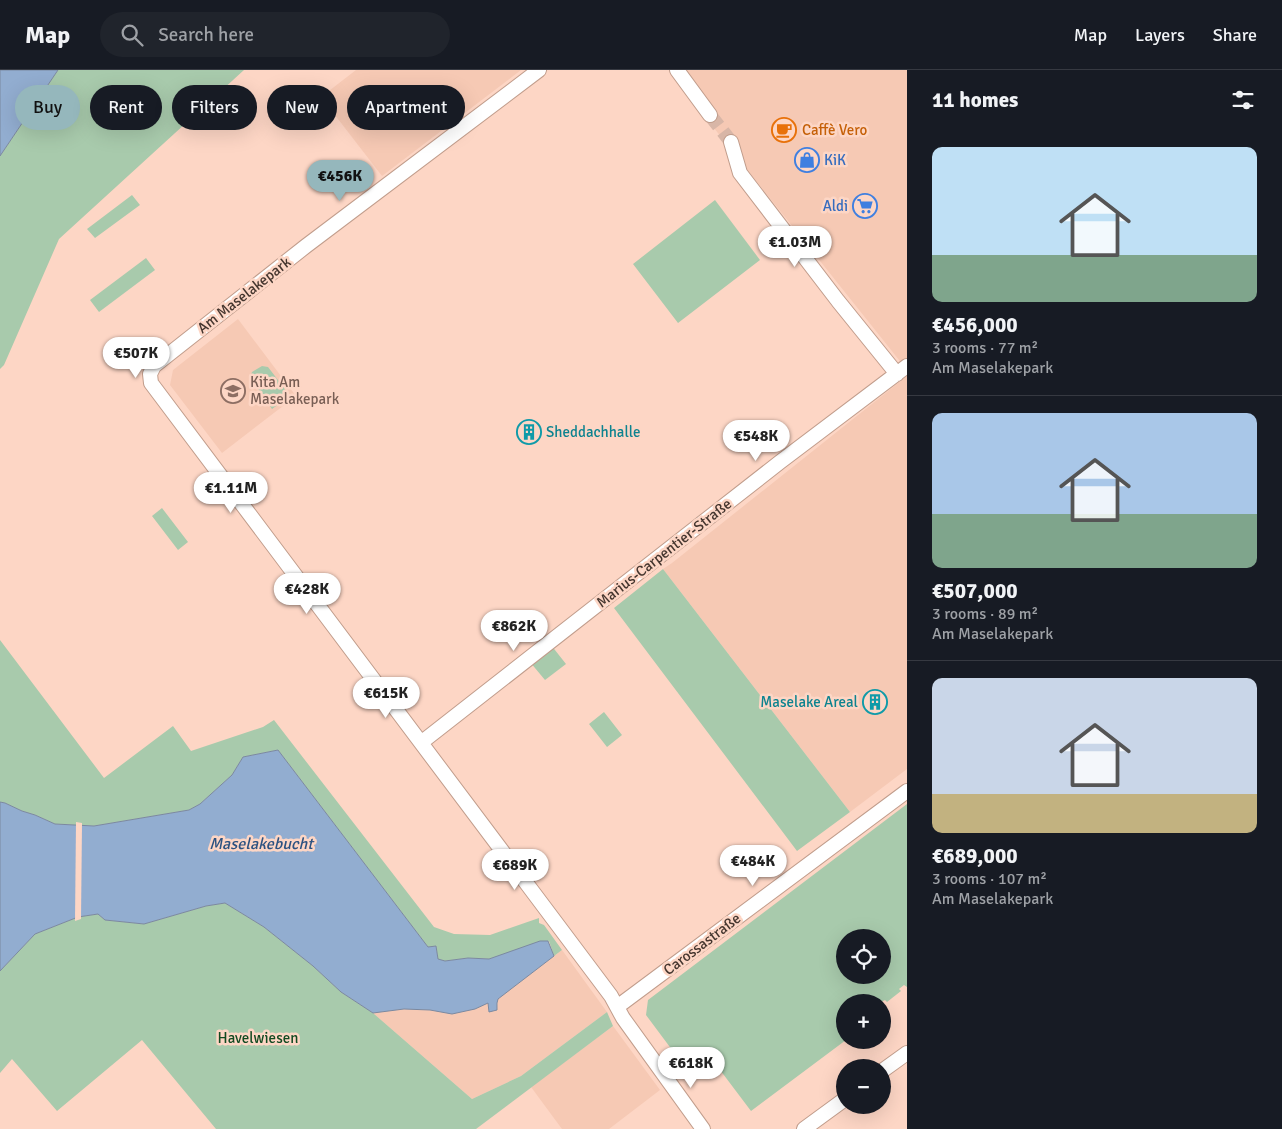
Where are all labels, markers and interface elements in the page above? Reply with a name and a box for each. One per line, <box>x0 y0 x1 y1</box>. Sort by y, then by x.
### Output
search box <box>100 12 450 57</box>
text: Map <box>25 20 70 50</box>
icon: search <box>118 21 146 49</box>
text: Search here <box>158 23 254 47</box>
text: Map <box>1074 24 1107 46</box>
text: Layers <box>1135 24 1185 46</box>
text: Share <box>1213 24 1257 46</box>
chip: Buy <box>15 85 80 130</box>
chip: Rent <box>90 85 162 130</box>
chip: Filters <box>172 85 257 130</box>
chip: New <box>267 85 337 130</box>
chip: Apartment <box>347 85 465 130</box>
icon: filters <box>1229 86 1257 114</box>
text: 11 homes <box>932 87 1018 113</box>
cafe icon: Caffè Vero <box>771 117 797 143</box>
place label: Caffè Vero <box>802 121 867 139</box>
shop icon: KiK <box>794 147 820 173</box>
place label: KiK <box>824 151 846 169</box>
pin: €456K <box>305 160 375 202</box>
text: €456K <box>318 166 362 186</box>
icon: home <box>1050 180 1140 270</box>
supermarket icon: Aldi <box>852 193 878 219</box>
place label: Aldi <box>823 197 848 215</box>
pin: €1.03M <box>754 226 836 268</box>
text: €1.03M <box>769 232 821 252</box>
street label: Am Maselakepark <box>194 253 295 337</box>
text: €456,000 <box>932 312 1018 338</box>
pin: €507K <box>101 336 171 379</box>
text: 3 rooms · 77 m² <box>932 338 1038 358</box>
text: €507K <box>114 343 158 363</box>
text: Am Maselakepark <box>932 358 1053 378</box>
place label: Kita Am Maselakepark <box>250 373 340 408</box>
school or university icon: Kita Am Maselakepark <box>220 378 246 404</box>
building icon: Sheddachhalle <box>516 419 542 445</box>
pin: €548K <box>721 420 791 462</box>
place label: Sheddachhalle <box>546 423 640 441</box>
text: €548K <box>734 426 778 446</box>
icon: home <box>1050 445 1140 535</box>
pin: €1.11M <box>190 472 272 514</box>
text: €1.11M <box>205 478 257 498</box>
street label: Marius-Carpentier-Straße <box>593 495 735 611</box>
pin: €428K <box>272 572 342 615</box>
text: €507,000 <box>932 578 1018 604</box>
text: €428K <box>285 579 329 599</box>
text: 3 rooms · 89 m² <box>932 604 1038 624</box>
pin: €862K <box>479 610 549 652</box>
text: €862K <box>492 616 536 636</box>
text: Am Maselakepark <box>932 624 1053 644</box>
pin: €615K <box>351 676 421 719</box>
text: €615K <box>364 683 408 703</box>
building icon: Maselake Areal <box>862 689 888 715</box>
place label: Maselake Areal <box>760 693 858 711</box>
icon: home <box>1050 710 1140 800</box>
water label: Maselakebucht <box>209 834 315 854</box>
text: €689,000 <box>932 843 1018 869</box>
pin: €484K <box>718 844 788 887</box>
pin: €689K <box>480 848 550 891</box>
text: €484K <box>731 851 775 871</box>
text: €689K <box>493 855 537 875</box>
text: 3 rooms · 107 m² <box>932 869 1047 889</box>
text: Am Maselakepark <box>932 889 1053 909</box>
street label: Carossastraße <box>660 909 744 979</box>
map controls <box>836 929 891 1114</box>
button: locate <box>836 929 891 984</box>
button: + <box>836 994 891 1049</box>
park label: Havelwiesen <box>218 1029 298 1047</box>
pin: €618K <box>656 1046 726 1089</box>
text: €618K <box>669 1053 713 1073</box>
button: − <box>836 1059 891 1114</box>

